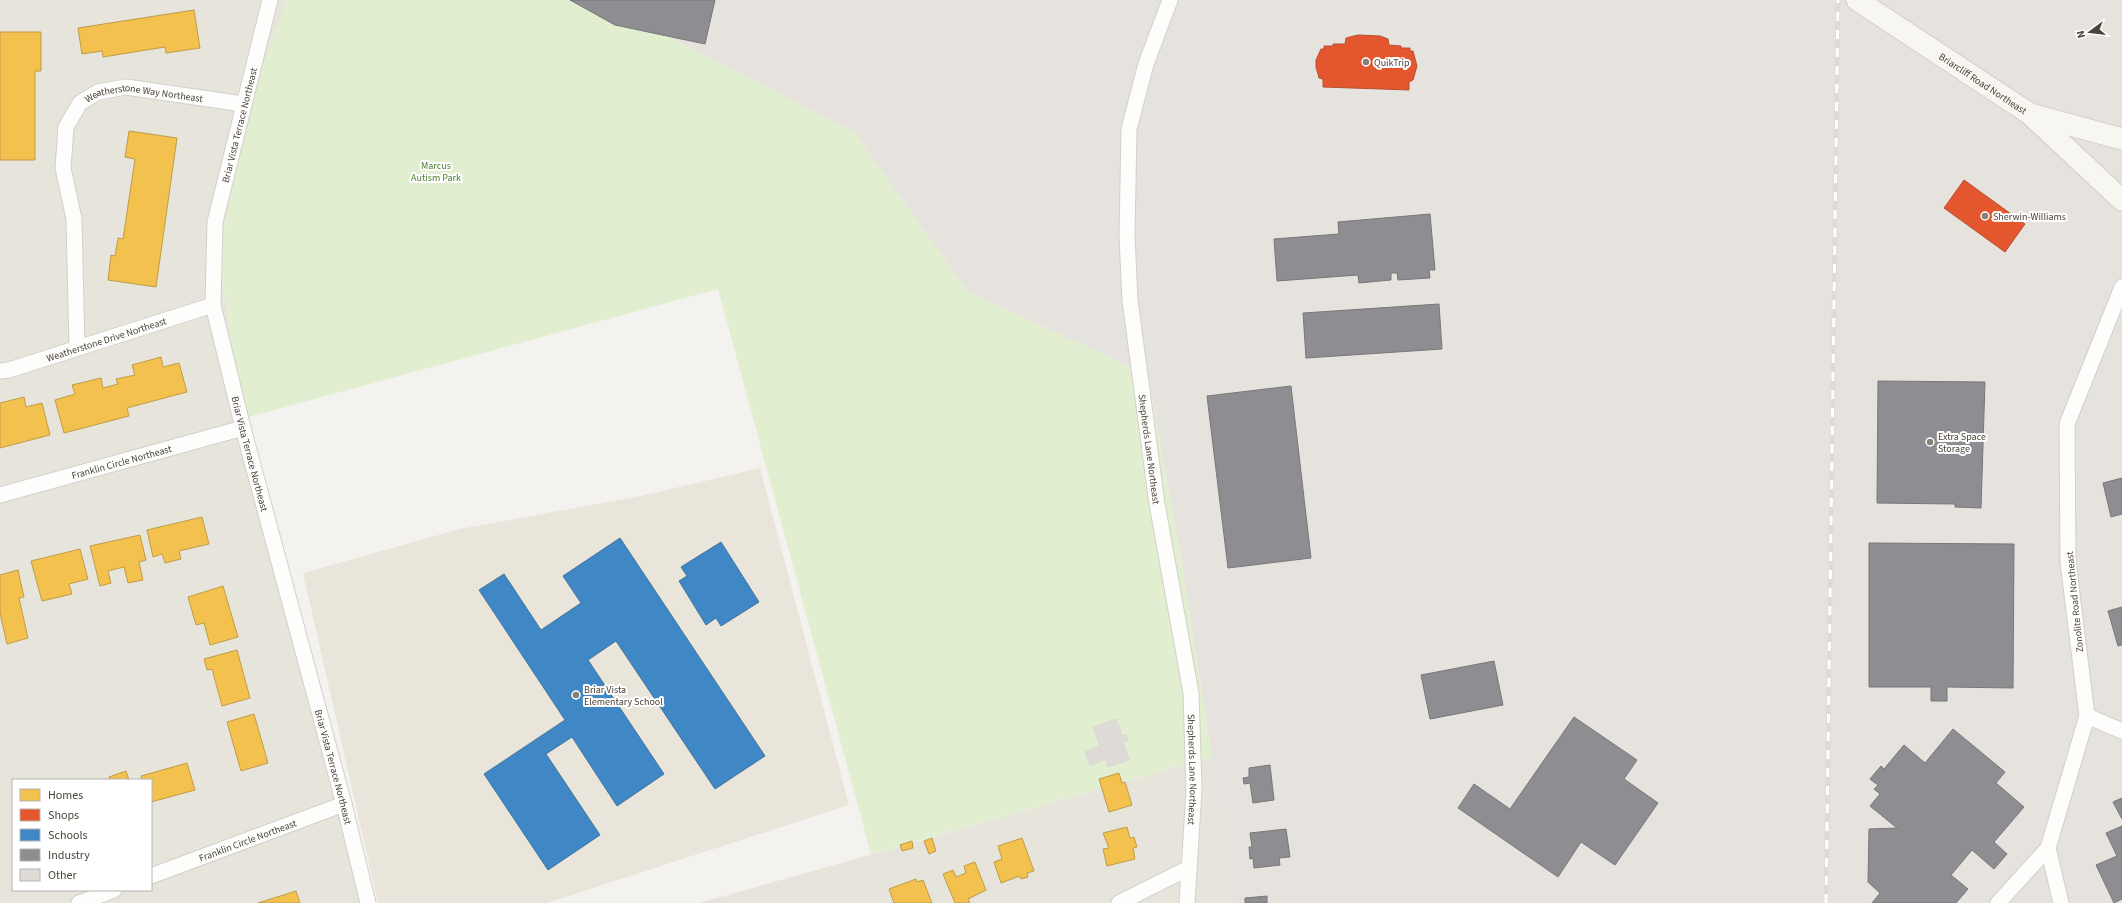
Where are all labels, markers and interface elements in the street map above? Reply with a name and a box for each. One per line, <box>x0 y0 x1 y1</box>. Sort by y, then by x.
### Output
north arrow <box>2070 12 2110 52</box>
text: N <box>2073 29 2089 40</box>
street label: Briarcliff Road Northeast <box>1936 50 2030 118</box>
place label: QuikTrip <box>1374 56 1410 70</box>
marker: QuikTrip <box>1361 57 1371 67</box>
street label: Briar Vista Terrace Northeast <box>219 66 261 184</box>
street label: Weatherstone Way Northeast <box>82 81 204 106</box>
park label: Marcus Autism Park <box>411 159 461 185</box>
place label: Sherwin-Williams <box>1993 210 2066 224</box>
marker: Sherwin-Williams <box>1980 211 1990 221</box>
street label: Weatherstone Drive Northeast <box>45 314 169 366</box>
street label: Shepherds Lane Northeast <box>1135 393 1163 506</box>
street label: Briar Vista Terrace Northeast <box>228 395 271 514</box>
place label: Extra Space Storage <box>1938 430 1986 456</box>
marker: Extra Space Storage <box>1925 437 1935 447</box>
street label: Franklin Circle Northeast <box>70 442 174 483</box>
street label: Zonolite Road Northeast <box>2063 550 2087 653</box>
place label: Briar Vista Elementary School <box>584 683 663 709</box>
marker: Briar Vista Elementary School <box>571 690 581 700</box>
street label: Briar Vista Terrace Northeast <box>311 708 355 826</box>
street label: Shepherds Lane Northeast <box>1184 714 1200 826</box>
legend <box>12 779 152 891</box>
text: Homes <box>48 787 83 804</box>
text: Shops <box>48 807 79 824</box>
street label: Franklin Circle Northeast <box>197 816 299 866</box>
text: Schools <box>48 827 88 844</box>
text: Industry <box>48 847 90 864</box>
text: Other <box>48 867 78 884</box>

